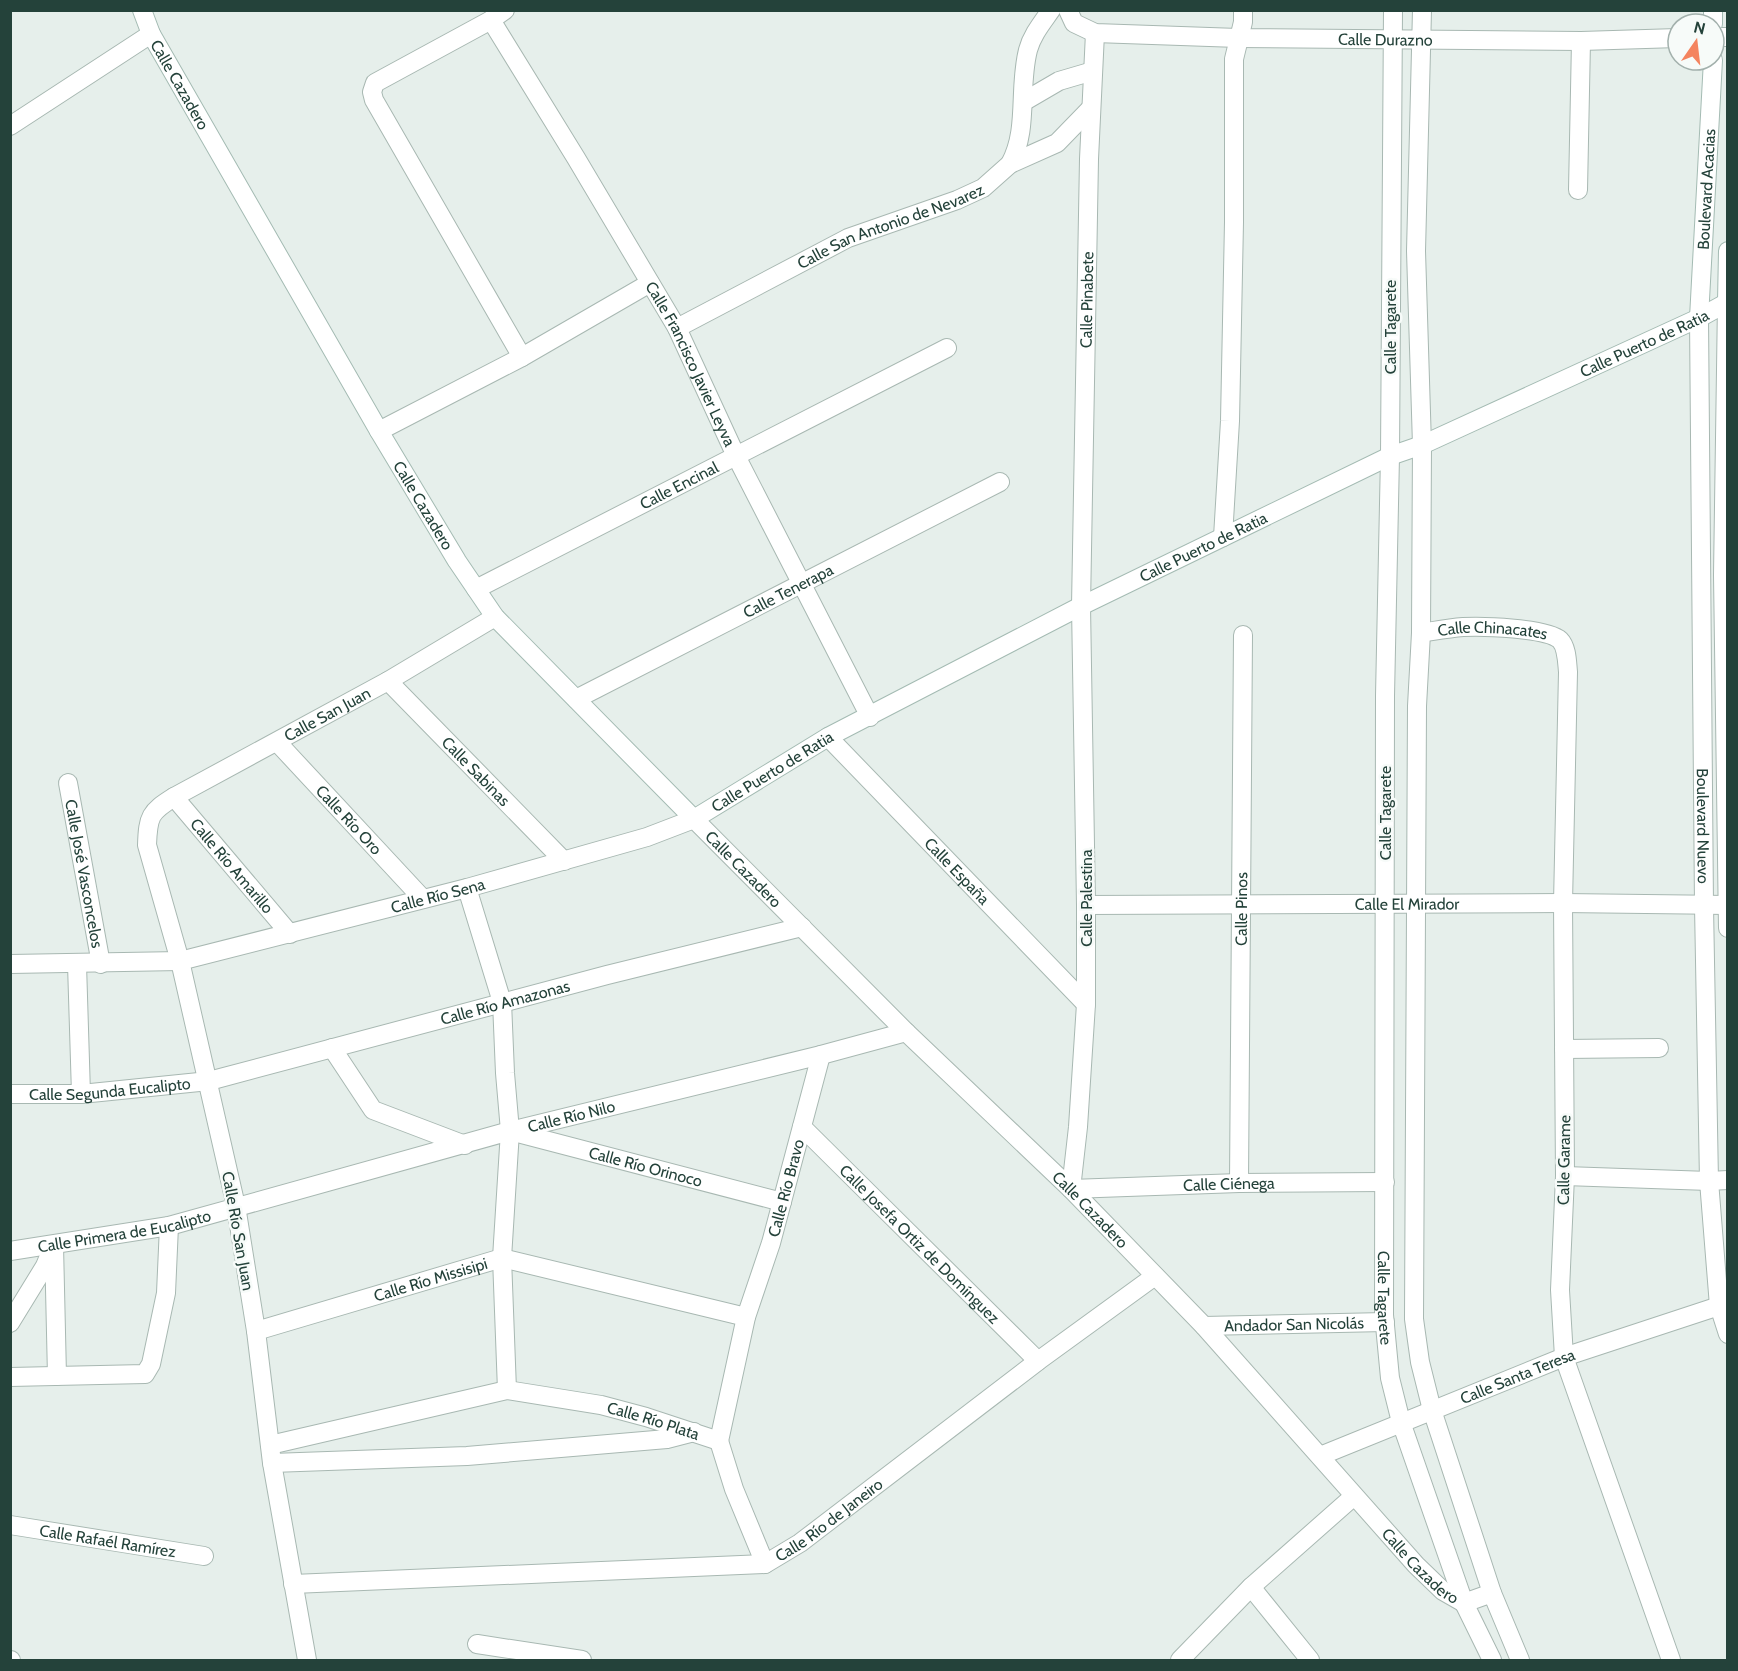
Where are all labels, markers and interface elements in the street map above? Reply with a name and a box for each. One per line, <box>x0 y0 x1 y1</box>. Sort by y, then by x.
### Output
north arrow <box>1666 12 1726 72</box>
text: N <box>1692 17 1707 39</box>
street label: Calle Durazno <box>1338 29 1433 49</box>
street label: Calle Cazadero <box>147 36 213 133</box>
street label: Boulevard Acacias <box>1693 128 1719 250</box>
street label: Calle San Antonio de Nevarez <box>794 179 987 273</box>
street label: Calle Pinabete <box>1076 251 1097 348</box>
street label: Calle Francisco Javier Leyva <box>642 278 740 450</box>
street label: Calle Tagarete <box>1381 280 1400 374</box>
street label: Calle Puerto de Ratia <box>1577 305 1712 381</box>
street label: Calle Cazadero <box>390 457 458 553</box>
street label: Calle Encinal <box>637 457 722 513</box>
street label: Calle Puerto de Ratia <box>1136 508 1270 586</box>
street label: Calle Tenerapa <box>740 559 836 622</box>
street label: Calle Chinacates <box>1436 617 1550 643</box>
street label: Calle San Juan <box>281 683 374 745</box>
street label: Calle Puerto de Ratia <box>708 726 837 816</box>
street label: Calle Sabinas <box>438 732 514 810</box>
street label: Calle Tagarete <box>1376 766 1395 860</box>
street label: Boulevard Nuevo <box>1693 768 1713 884</box>
street label: Calle Río Oro <box>312 781 386 858</box>
street label: Calle José Vasconcelos <box>62 798 107 950</box>
street label: Calle Río Amarillo <box>187 814 278 917</box>
street label: Calle Cazadero <box>702 827 786 911</box>
street label: Calle España <box>921 833 994 908</box>
street label: Calle Palestina <box>1077 849 1096 947</box>
street label: Calle Pinos <box>1231 872 1251 946</box>
street label: Calle Río Sena <box>389 874 487 917</box>
street label: Calle El Mirador <box>1355 894 1460 913</box>
street label: Calle Río Amazonas <box>438 976 572 1028</box>
street label: Calle Segunda Eucalipto <box>29 1073 192 1104</box>
street label: Calle Río Nilo <box>526 1096 617 1136</box>
street label: Calle Garame <box>1554 1115 1574 1205</box>
street label: Calle Río Bravo <box>764 1137 808 1239</box>
street label: Calle Río Orinoco <box>587 1142 705 1190</box>
street label: Calle Josefa Ortiz de Domínguez <box>836 1160 1004 1328</box>
street label: Calle Cazadero <box>1048 1167 1133 1252</box>
street label: Calle Río San Juan <box>218 1170 258 1292</box>
street label: Calle Ciénega <box>1183 1173 1275 1194</box>
street label: Calle Primera de Eucalipto <box>36 1205 213 1256</box>
street label: Calle Tagarete <box>1374 1251 1396 1346</box>
street label: Calle Río Missisipi <box>371 1253 489 1305</box>
street label: Andador San Nicolás <box>1224 1313 1365 1335</box>
street label: Calle Santa Teresa <box>1457 1344 1578 1408</box>
street label: Calle Río Plata <box>605 1398 702 1444</box>
street label: Calle Río de Janeiro <box>771 1474 886 1565</box>
street label: Calle Rafaél Ramírez <box>38 1520 178 1561</box>
street label: Calle Cazadero <box>1378 1524 1462 1607</box>

